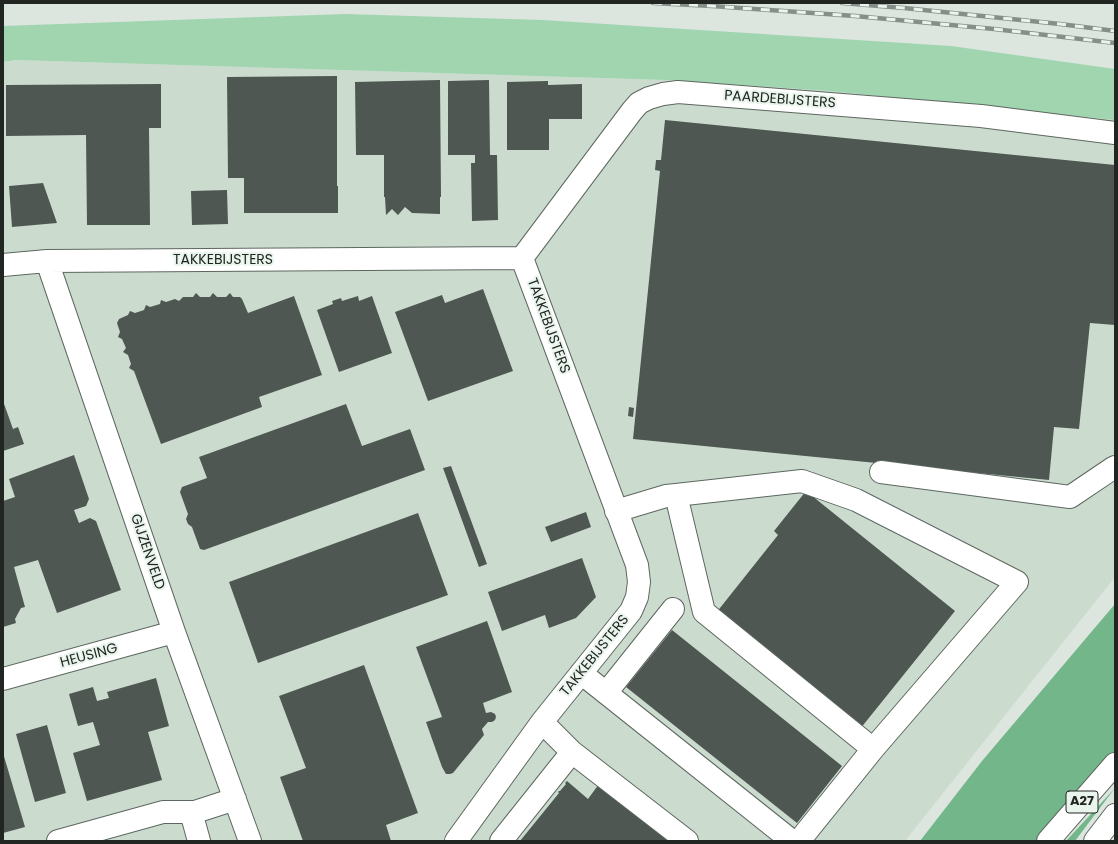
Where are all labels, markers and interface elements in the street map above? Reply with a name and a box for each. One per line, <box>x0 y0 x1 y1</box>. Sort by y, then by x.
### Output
street label: PAARDEBIJSTERS <box>724 88 836 112</box>
street label: TAKKEBIJSTERS <box>173 252 273 268</box>
street label: TAKKEBIJSTERS <box>523 276 573 376</box>
street label: GIJZENVELD <box>126 512 168 592</box>
street label: TAKKEBIJSTERS <box>557 612 633 700</box>
street label: HEUSING <box>58 640 120 672</box>
road number: A27 <box>1066 791 1098 813</box>

